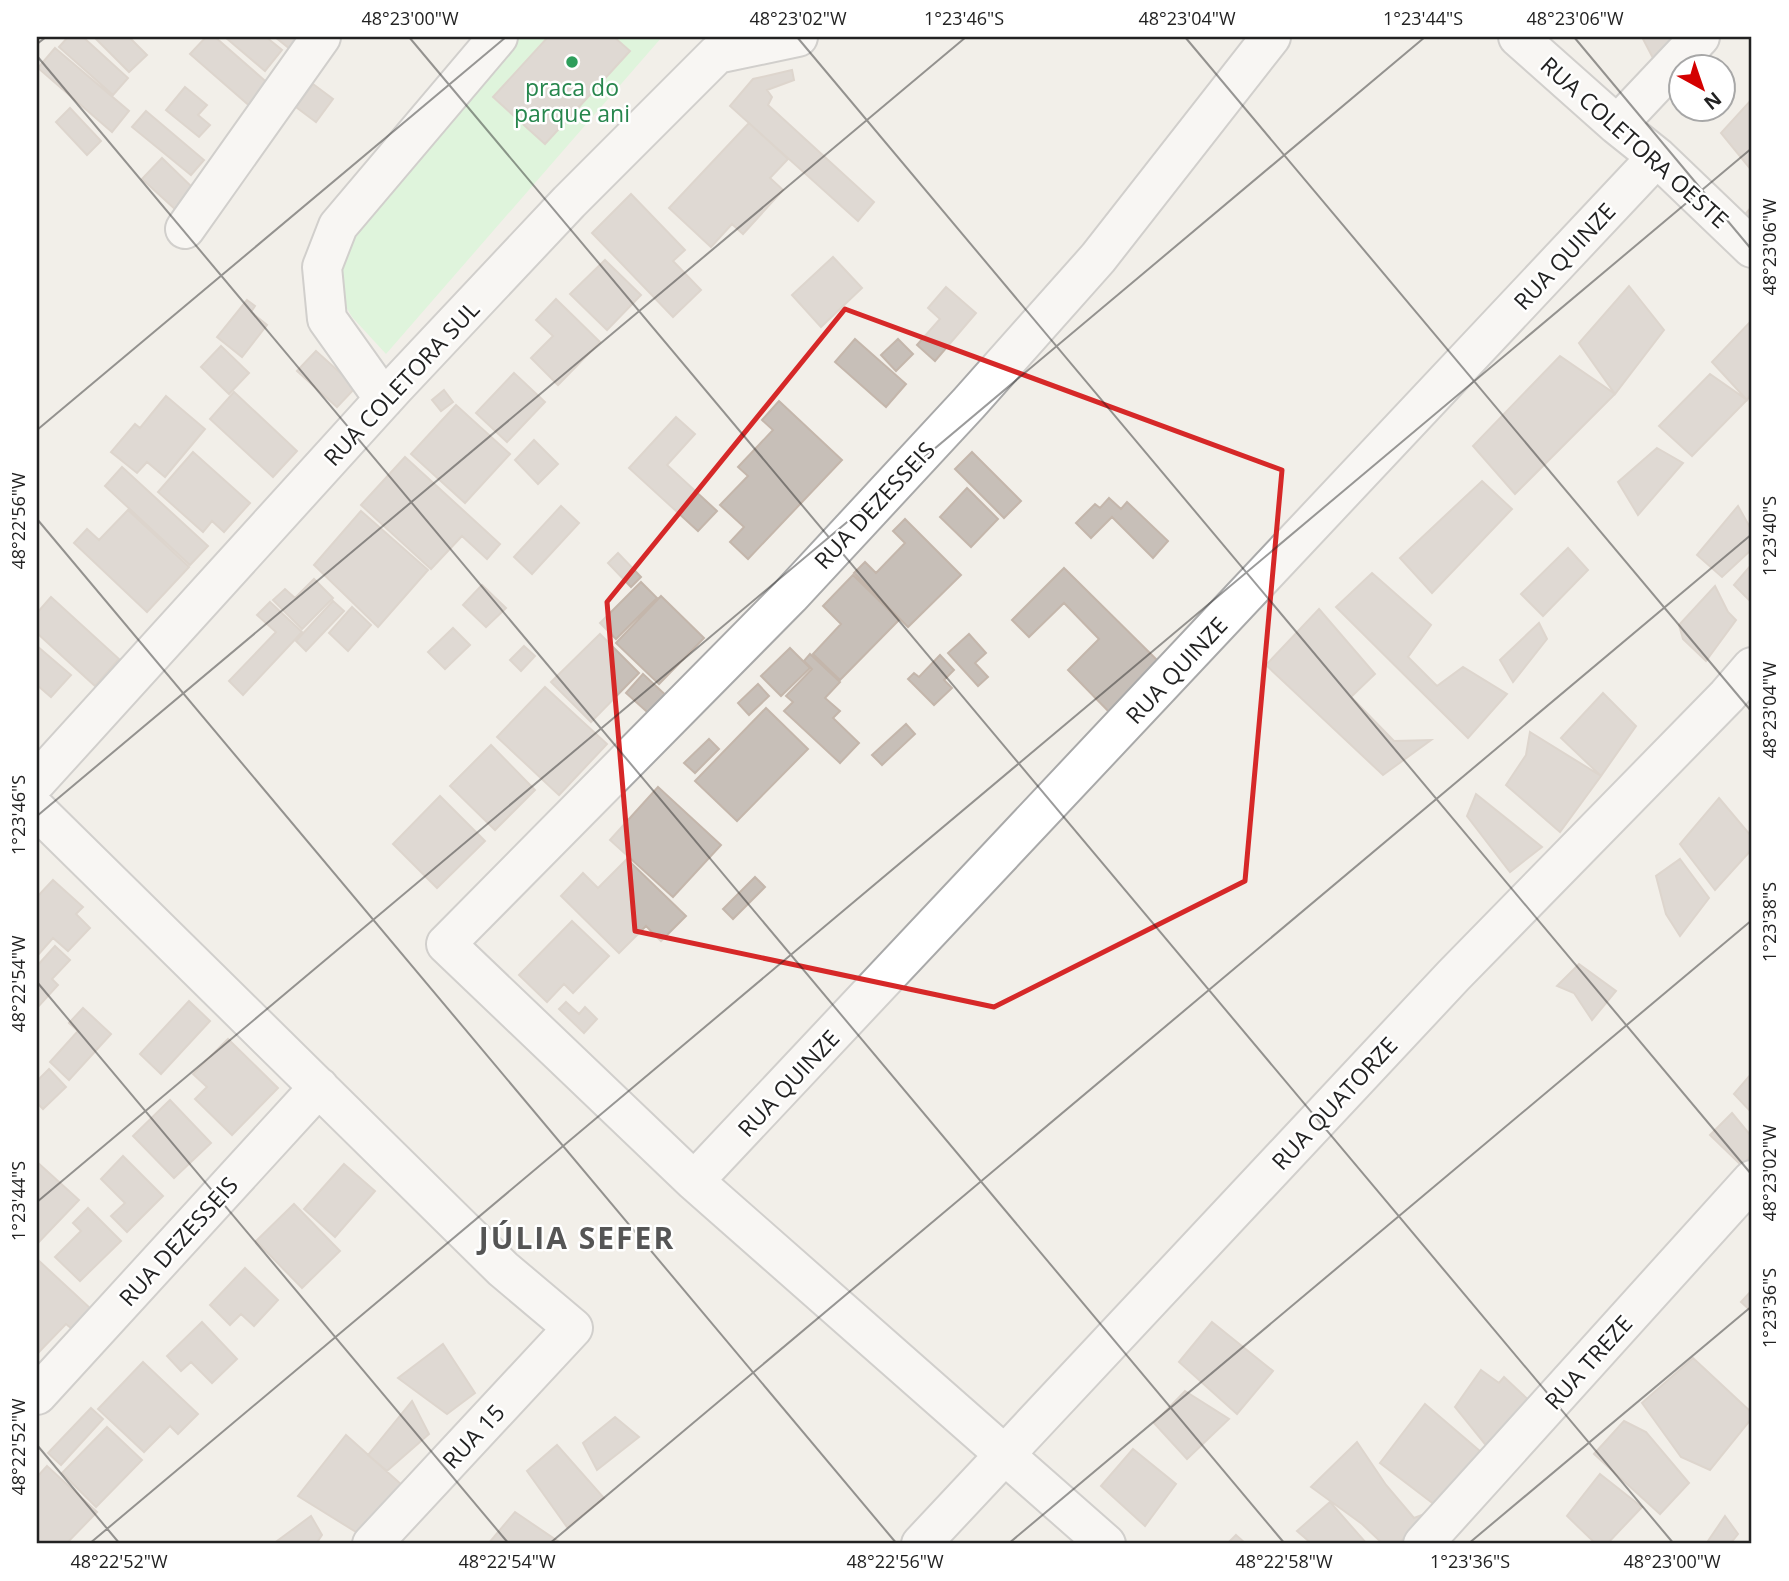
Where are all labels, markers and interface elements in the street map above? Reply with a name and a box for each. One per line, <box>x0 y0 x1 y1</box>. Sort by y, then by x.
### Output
text: 48°23'00"W <box>361 6 459 30</box>
text: 48°23'02"W <box>749 6 847 30</box>
text: 1°23'46"S <box>924 6 1004 30</box>
text: 48°23'04"W <box>1138 6 1236 30</box>
text: 1°23'44"S <box>1383 6 1463 30</box>
text: 48°23'06"W <box>1526 6 1624 30</box>
street label: RUA COLETORA OESTE <box>1534 49 1736 235</box>
north arrow <box>1666 52 1736 122</box>
marker: praca do parque ani <box>564 54 580 70</box>
place label: praca do parque ani <box>514 71 630 129</box>
text: N <box>1699 86 1727 116</box>
street label: RUA QUINZE <box>1506 195 1622 317</box>
text: 48°23'06"W <box>1757 198 1781 296</box>
street label: RUA COLETORA SUL <box>316 293 486 473</box>
street label: RUA DEZESSEIS <box>806 434 942 576</box>
text: 48°22'56"W <box>6 472 30 570</box>
text: 1°23'40"S <box>1757 496 1781 576</box>
street label: RUA QUINZE <box>1118 609 1234 731</box>
text: 48°23'04"W <box>1757 661 1781 759</box>
text: 1°23'46"S <box>6 775 30 855</box>
text: 1°23'38"S <box>1757 882 1781 962</box>
text: 48°22'54"W <box>6 935 30 1033</box>
street label: RUA QUINZE <box>730 1022 846 1144</box>
street label: RUA QUATORZE <box>1264 1029 1404 1177</box>
text: 48°23'02"W <box>1757 1124 1781 1222</box>
text: 1°23'44"S <box>6 1161 30 1241</box>
street label: RUA DEZESSEIS <box>111 1169 245 1313</box>
district label: JÚLIA SEFER <box>476 1217 675 1258</box>
text: 1°23'36"S <box>1757 1268 1781 1348</box>
street label: RUA TREZE <box>1537 1308 1639 1416</box>
street label: RUA 15 <box>435 1397 511 1475</box>
text: 48°22'52"W <box>6 1398 30 1496</box>
text: 48°22'52"W <box>70 1549 168 1573</box>
text: 48°22'54"W <box>458 1549 556 1573</box>
text: 48°22'56"W <box>846 1549 944 1573</box>
text: 48°22'58"W <box>1235 1549 1333 1573</box>
text: 1°23'36"S <box>1430 1549 1510 1573</box>
text: 48°23'00"W <box>1623 1549 1721 1573</box>

